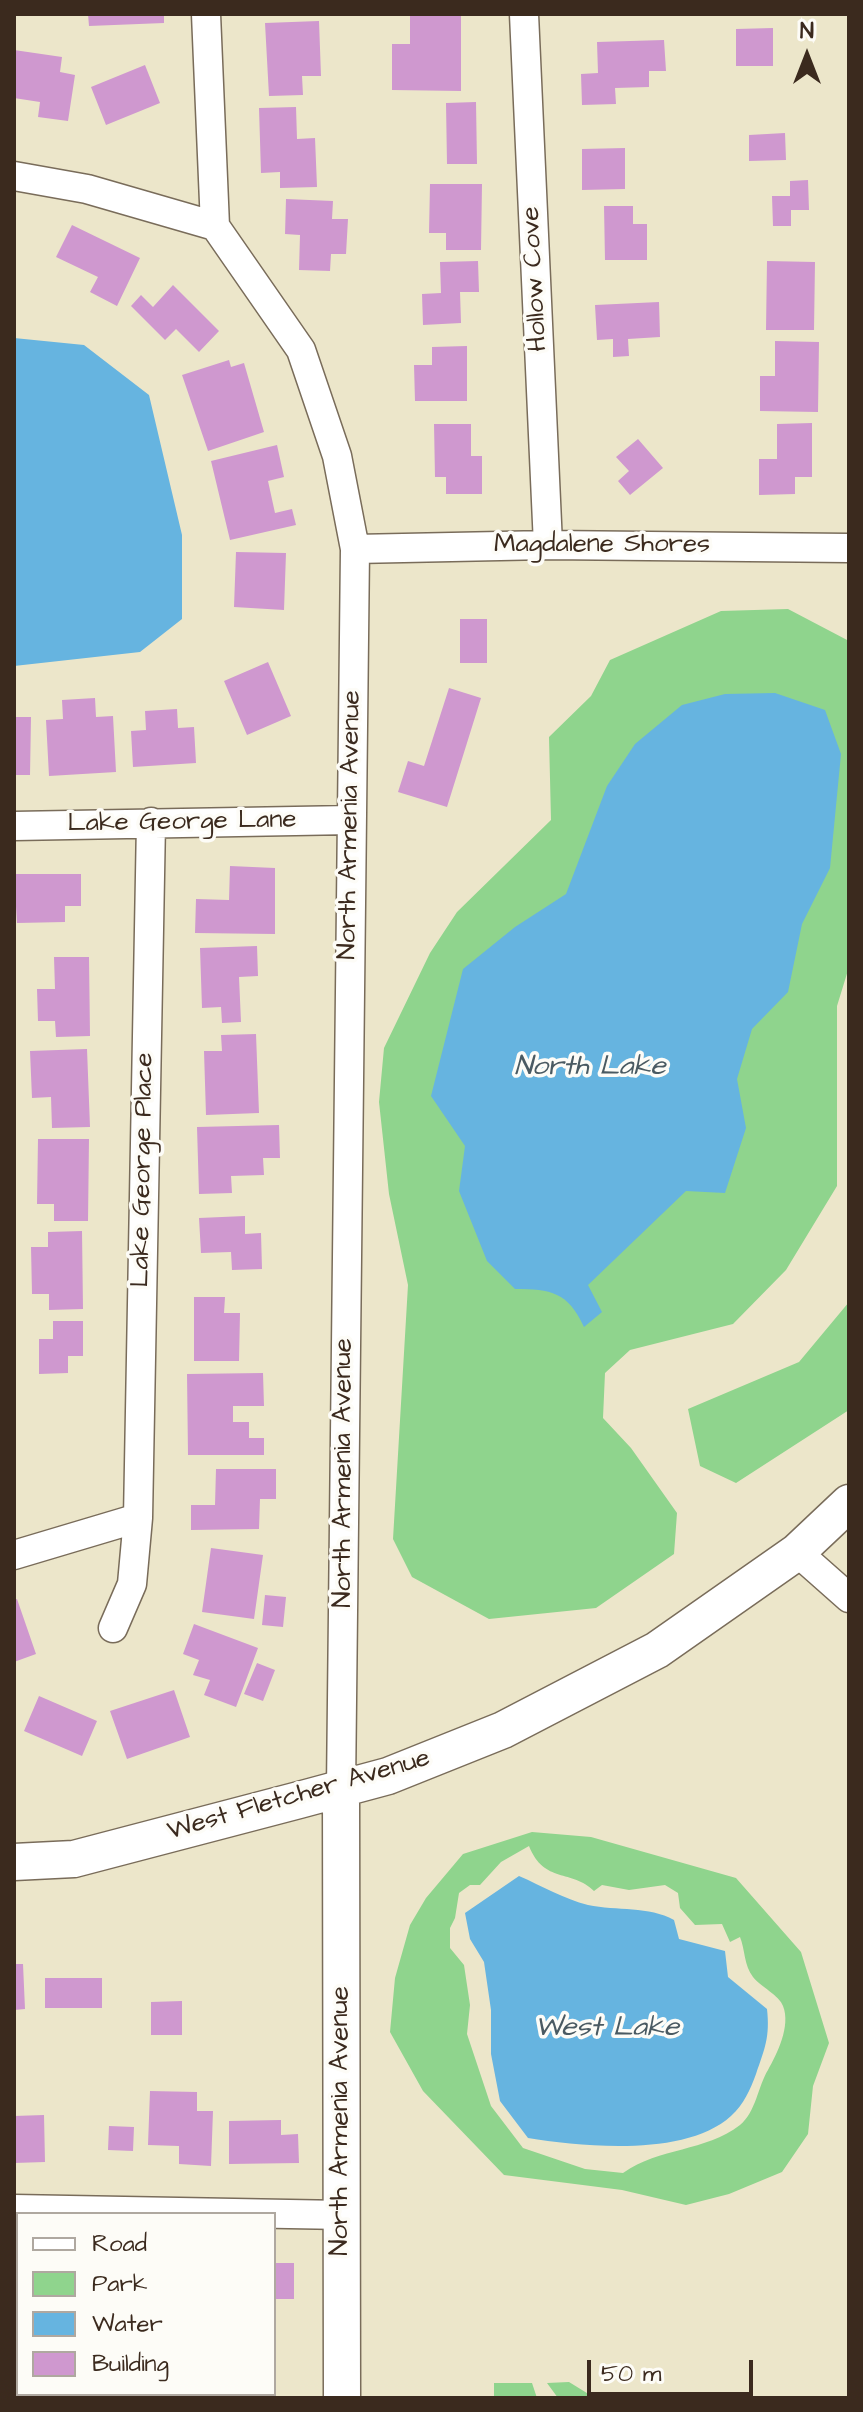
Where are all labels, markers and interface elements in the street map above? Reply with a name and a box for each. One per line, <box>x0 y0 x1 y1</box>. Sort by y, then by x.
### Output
north arrow <box>767 16 847 96</box>
text: N <box>800 16 814 47</box>
street label: Hollow Cove <box>517 206 555 352</box>
street label: Magdalene Shores <box>494 530 710 562</box>
street label: North Armenia Avenue <box>333 690 369 960</box>
street label: Lake George Lane <box>67 805 297 841</box>
water label: North Lake <box>514 1051 666 1085</box>
street label: Lake George Place <box>126 1052 162 1288</box>
street label: North Armenia Avenue <box>329 1338 361 1608</box>
street label: West Fletcher Avenue <box>164 1744 434 1848</box>
street label: North Armenia Avenue <box>326 1986 358 2256</box>
water label: West Lake <box>535 2012 679 2046</box>
legend <box>16 2212 276 2396</box>
text: Road <box>92 2227 147 2261</box>
text: Park <box>92 2267 148 2301</box>
text: Water <box>92 2307 163 2341</box>
scale bar <box>591 2344 757 2394</box>
text: Building <box>92 2347 169 2381</box>
text: 50 m <box>601 2357 661 2391</box>

